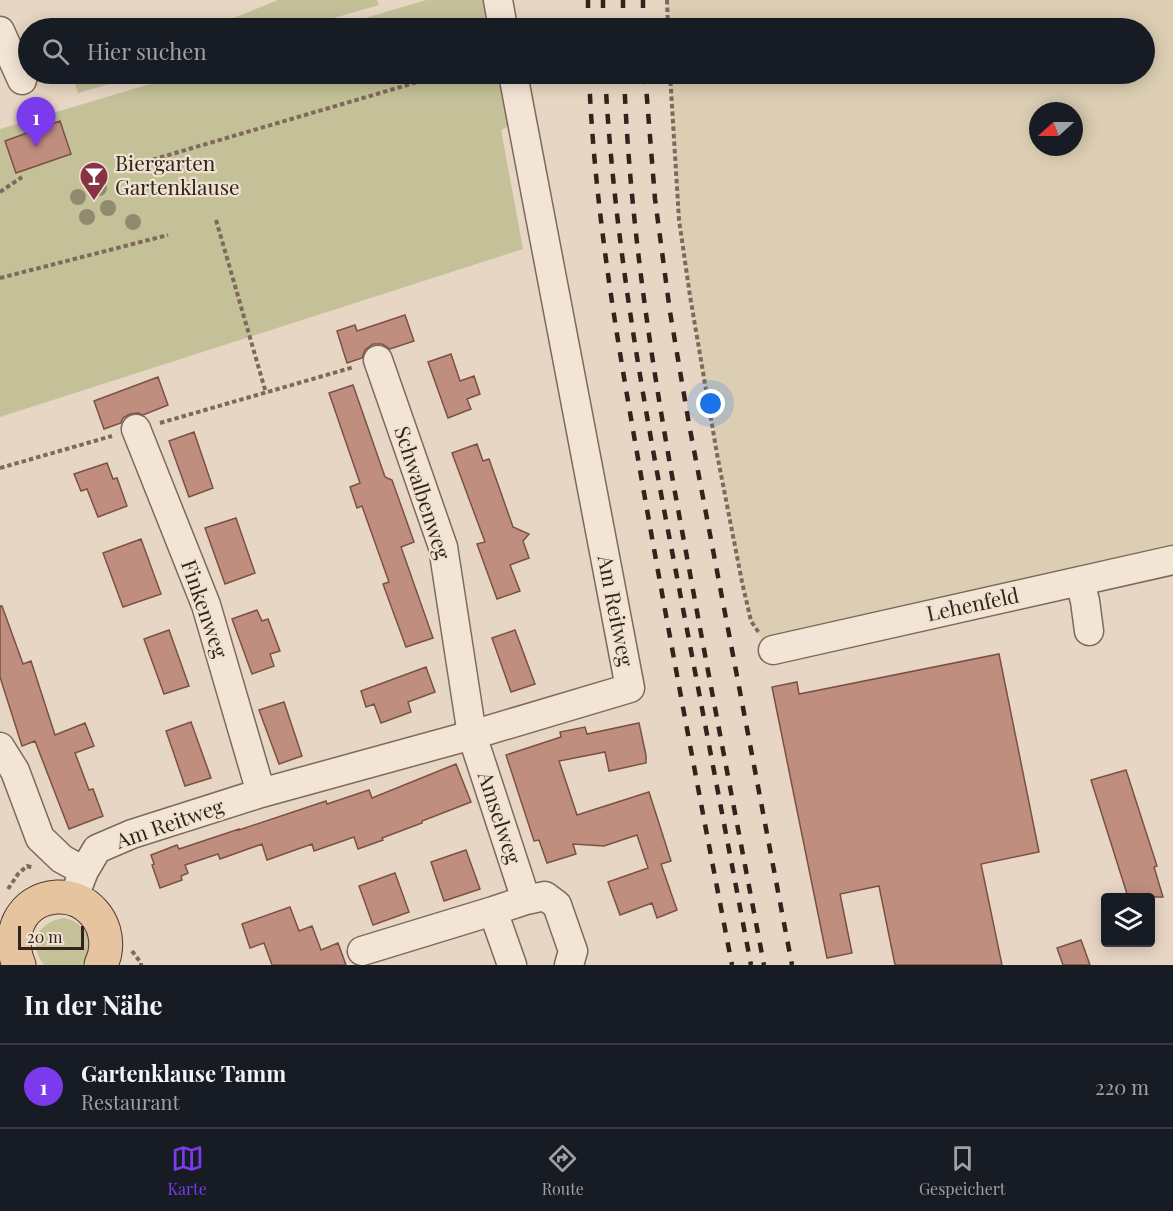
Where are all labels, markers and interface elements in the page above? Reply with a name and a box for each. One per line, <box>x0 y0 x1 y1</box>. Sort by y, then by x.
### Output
search box <box>18 18 1155 84</box>
icon: search <box>39 35 72 68</box>
text: Hier suchen <box>87 36 207 66</box>
pin: 1 <box>16 98 56 147</box>
north arrow <box>1029 102 1083 156</box>
place label: Biergarten Gartenklause <box>115 148 240 200</box>
bar icon: Biergarten Gartenklause <box>78 160 110 202</box>
your location <box>696 389 725 418</box>
street label: Schwalbenweg <box>389 422 459 563</box>
street label: Am Reitweg <box>592 552 641 669</box>
street label: Finkenweg <box>176 555 236 661</box>
street label: Lehenfeld <box>924 580 1021 626</box>
street label: Amselweg <box>473 767 529 867</box>
street label: Am Reitweg <box>111 791 227 854</box>
map controls <box>1101 893 1155 947</box>
button: layers <box>1101 893 1155 947</box>
scale bar <box>18 923 84 950</box>
text: 20 m <box>27 926 62 947</box>
text: In der Nähe <box>24 987 163 1022</box>
text: Gartenklause Tamm <box>81 1058 286 1088</box>
text: 1 <box>40 1073 47 1100</box>
text: 220 m <box>1095 1073 1149 1100</box>
text: Restaurant <box>81 1088 180 1115</box>
tab: Karte <box>167 1142 207 1199</box>
tab: Route <box>542 1142 584 1199</box>
tab: Gespeichert <box>919 1142 1006 1199</box>

